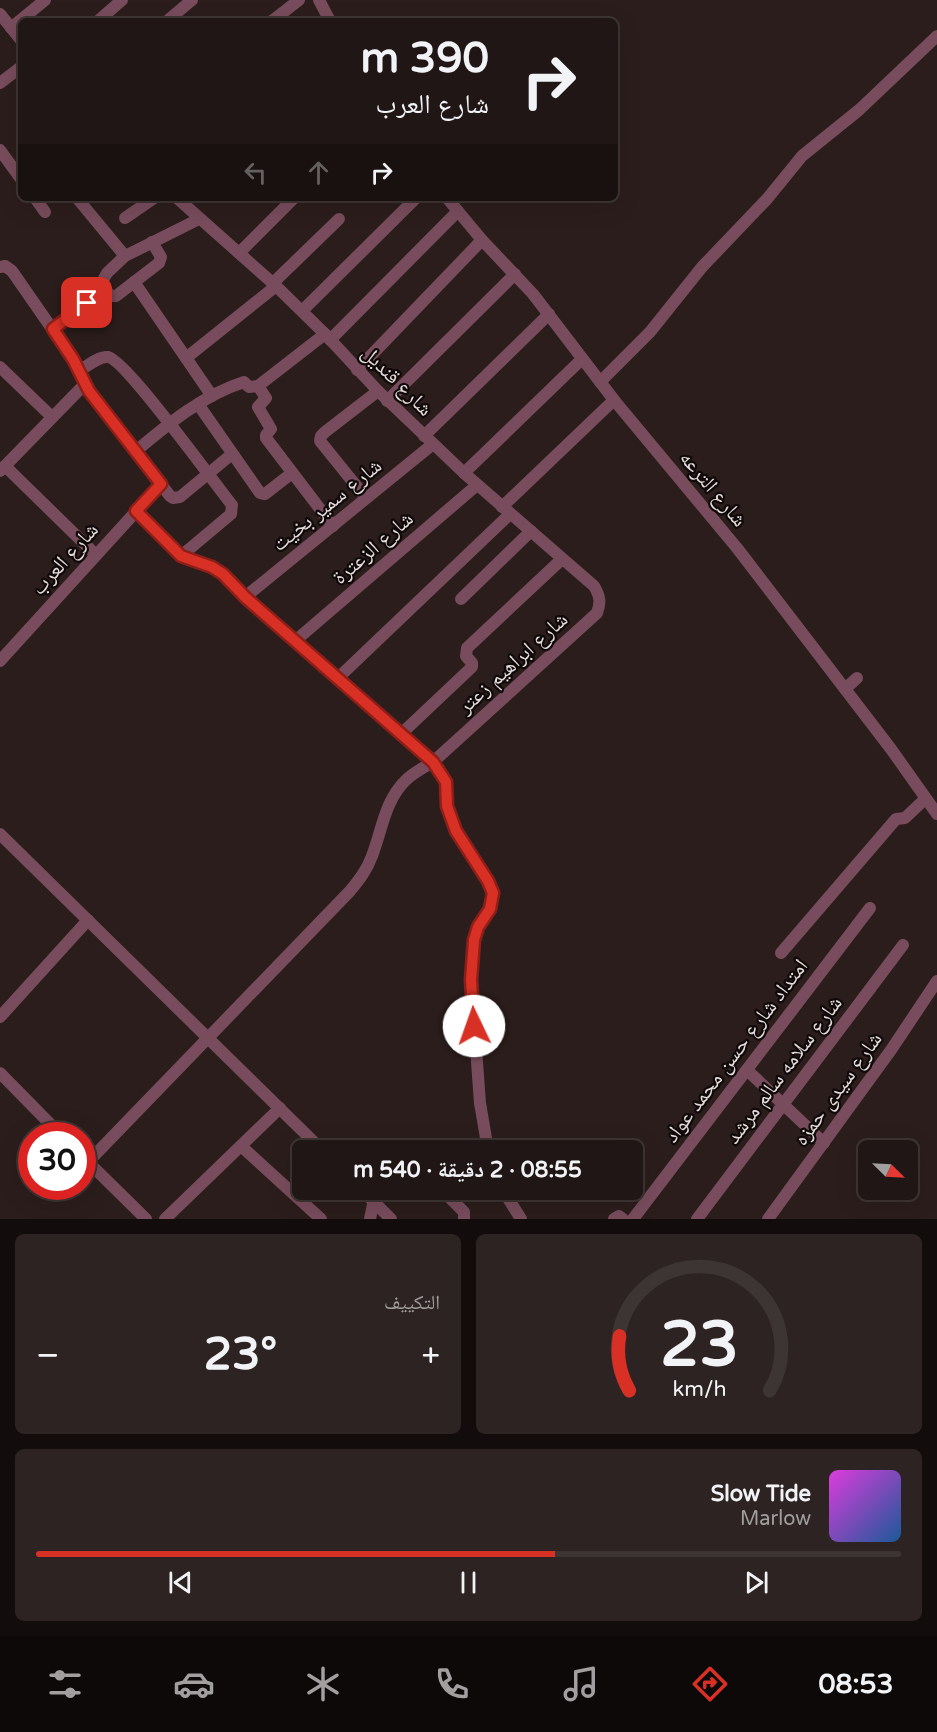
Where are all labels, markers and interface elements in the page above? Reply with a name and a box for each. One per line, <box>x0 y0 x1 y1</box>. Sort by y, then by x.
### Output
text: 390 m <box>360 33 489 84</box>
icon: right <box>510 42 588 120</box>
text: شارع العرب <box>376 88 489 121</box>
icon: left <box>239 156 272 189</box>
icon: ahead <box>302 156 335 189</box>
icon: right <box>365 156 398 189</box>
pin <box>61 277 112 328</box>
icon: arrive <box>70 286 103 319</box>
street label: شارع قنديل <box>356 340 438 422</box>
street label: شارع الترعه <box>674 446 752 532</box>
street label: شارع سمير بخيت <box>267 453 387 557</box>
street label: شارع الزعترة <box>328 506 418 590</box>
street label: شارع العرب <box>26 518 104 600</box>
street label: شارع ابراهيم زعتر <box>452 607 574 720</box>
street label: امتداد شارع حسن محمد عواد <box>659 954 813 1148</box>
street label: شارع سلامه سالم مرشد <box>720 991 848 1149</box>
position arrow <box>442 994 506 1058</box>
street label: شارع سيدى حمزه <box>788 1027 888 1151</box>
speed limit sign: 30 <box>18 1122 96 1200</box>
north arrow <box>858 1140 918 1200</box>
map controls <box>858 1140 918 1200</box>
text: 08:55 · 2 دقيقة · 540 m <box>353 1157 582 1183</box>
text: التكييف <box>384 1291 440 1315</box>
text: 23 <box>660 1308 738 1383</box>
text: 23° <box>204 1328 277 1382</box>
text: − <box>36 1336 60 1375</box>
text: + <box>421 1336 440 1375</box>
text: km/h <box>672 1376 726 1402</box>
text: Slow Tide <box>711 1481 811 1507</box>
text: Marlow <box>740 1507 811 1531</box>
icon: previous <box>164 1566 197 1599</box>
icon: pause <box>452 1566 485 1599</box>
icon: next <box>740 1566 773 1599</box>
icon: filters <box>44 1663 86 1705</box>
icon: car <box>173 1663 215 1705</box>
icon: climate <box>302 1663 344 1705</box>
icon: phone <box>431 1663 473 1705</box>
icon: music <box>560 1663 602 1705</box>
icon: directions <box>689 1663 731 1705</box>
text: 08:53 <box>819 1668 893 1701</box>

